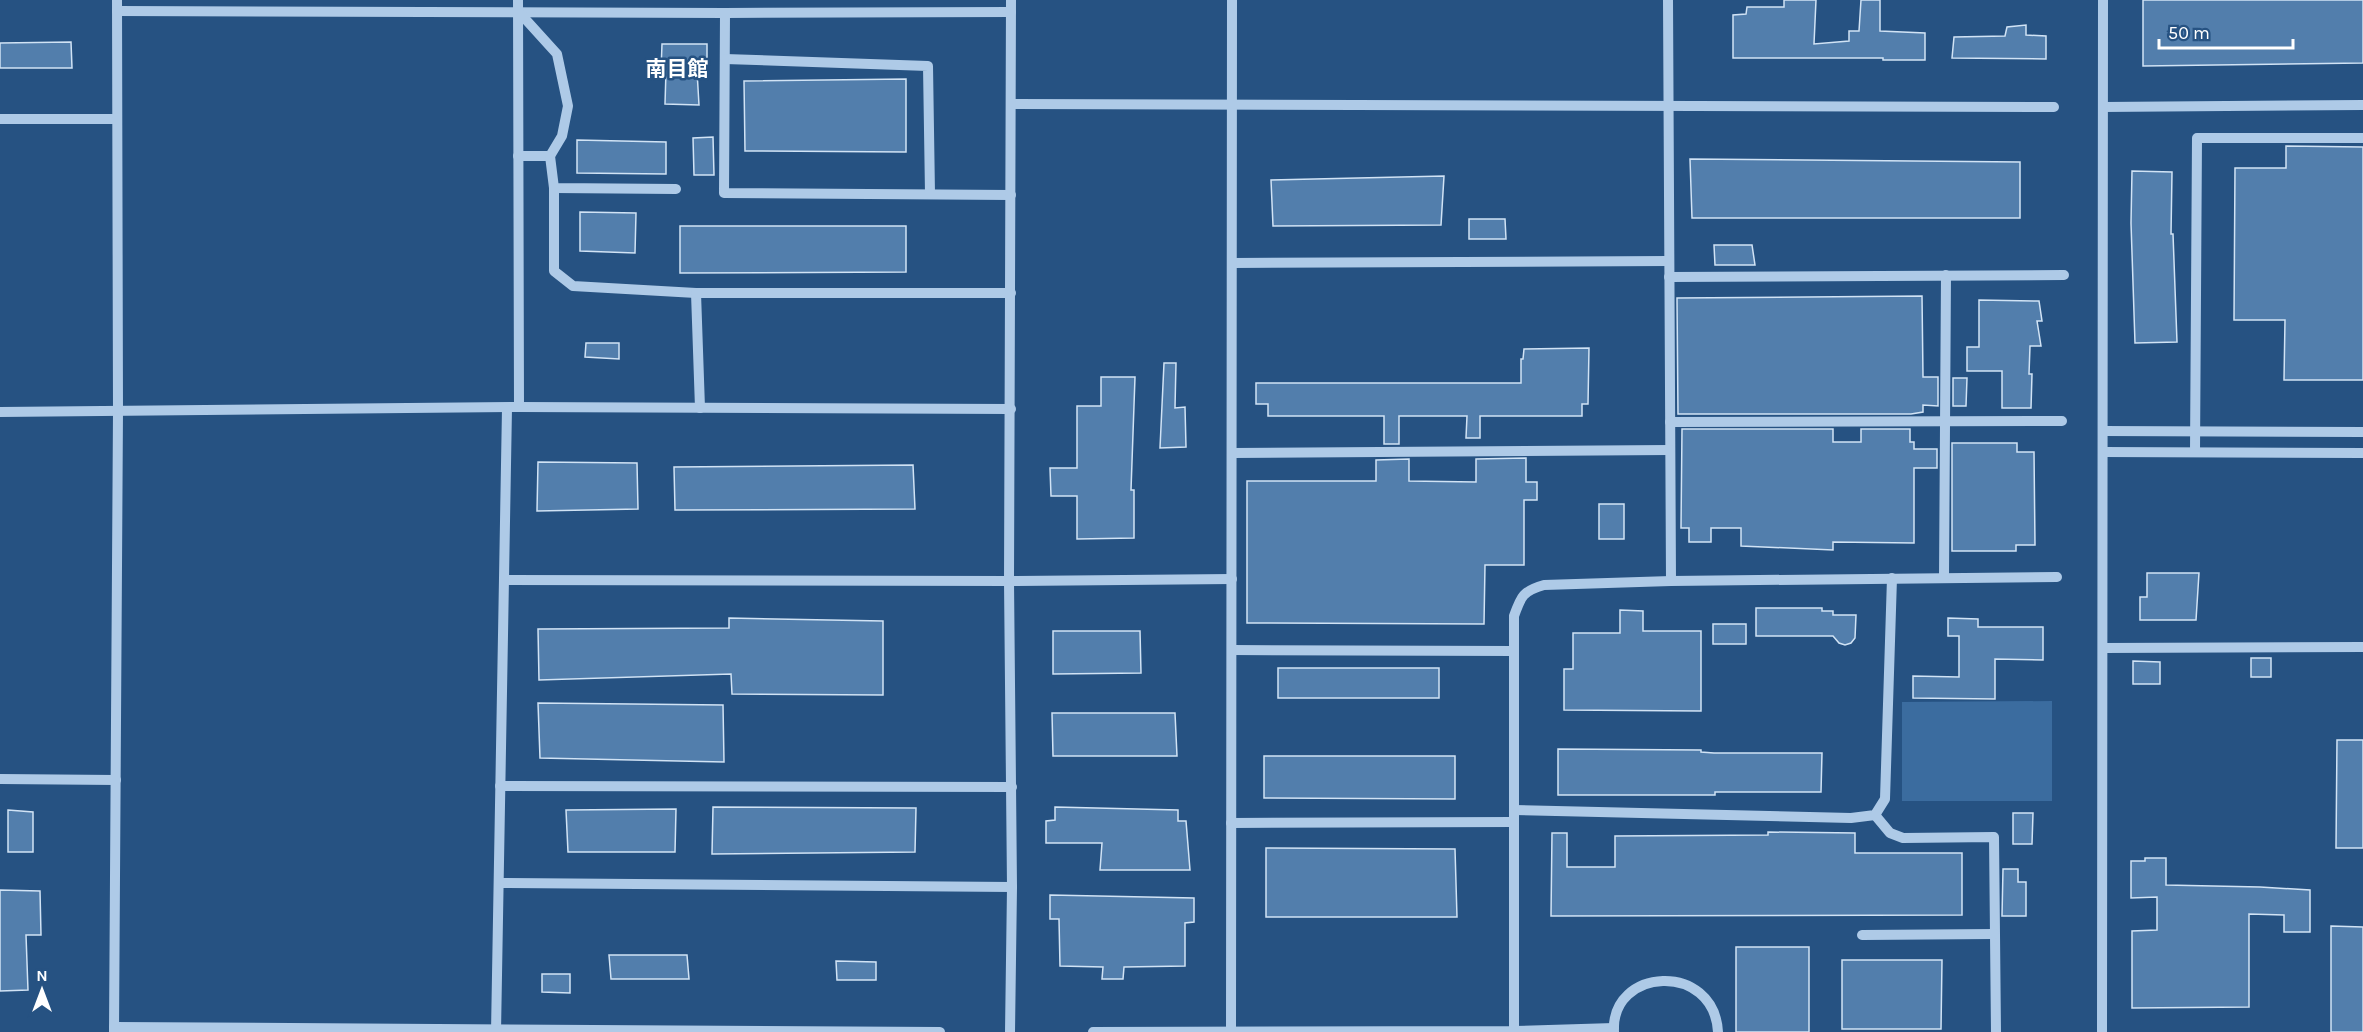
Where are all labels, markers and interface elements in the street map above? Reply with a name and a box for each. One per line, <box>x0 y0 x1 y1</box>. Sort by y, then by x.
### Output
scale bar <box>2159 12 2292 50</box>
text: 50 m <box>2168 22 2210 44</box>
district label: 南目館 <box>646 57 709 81</box>
north arrow <box>12 960 72 1020</box>
text: N <box>36 966 48 985</box>

